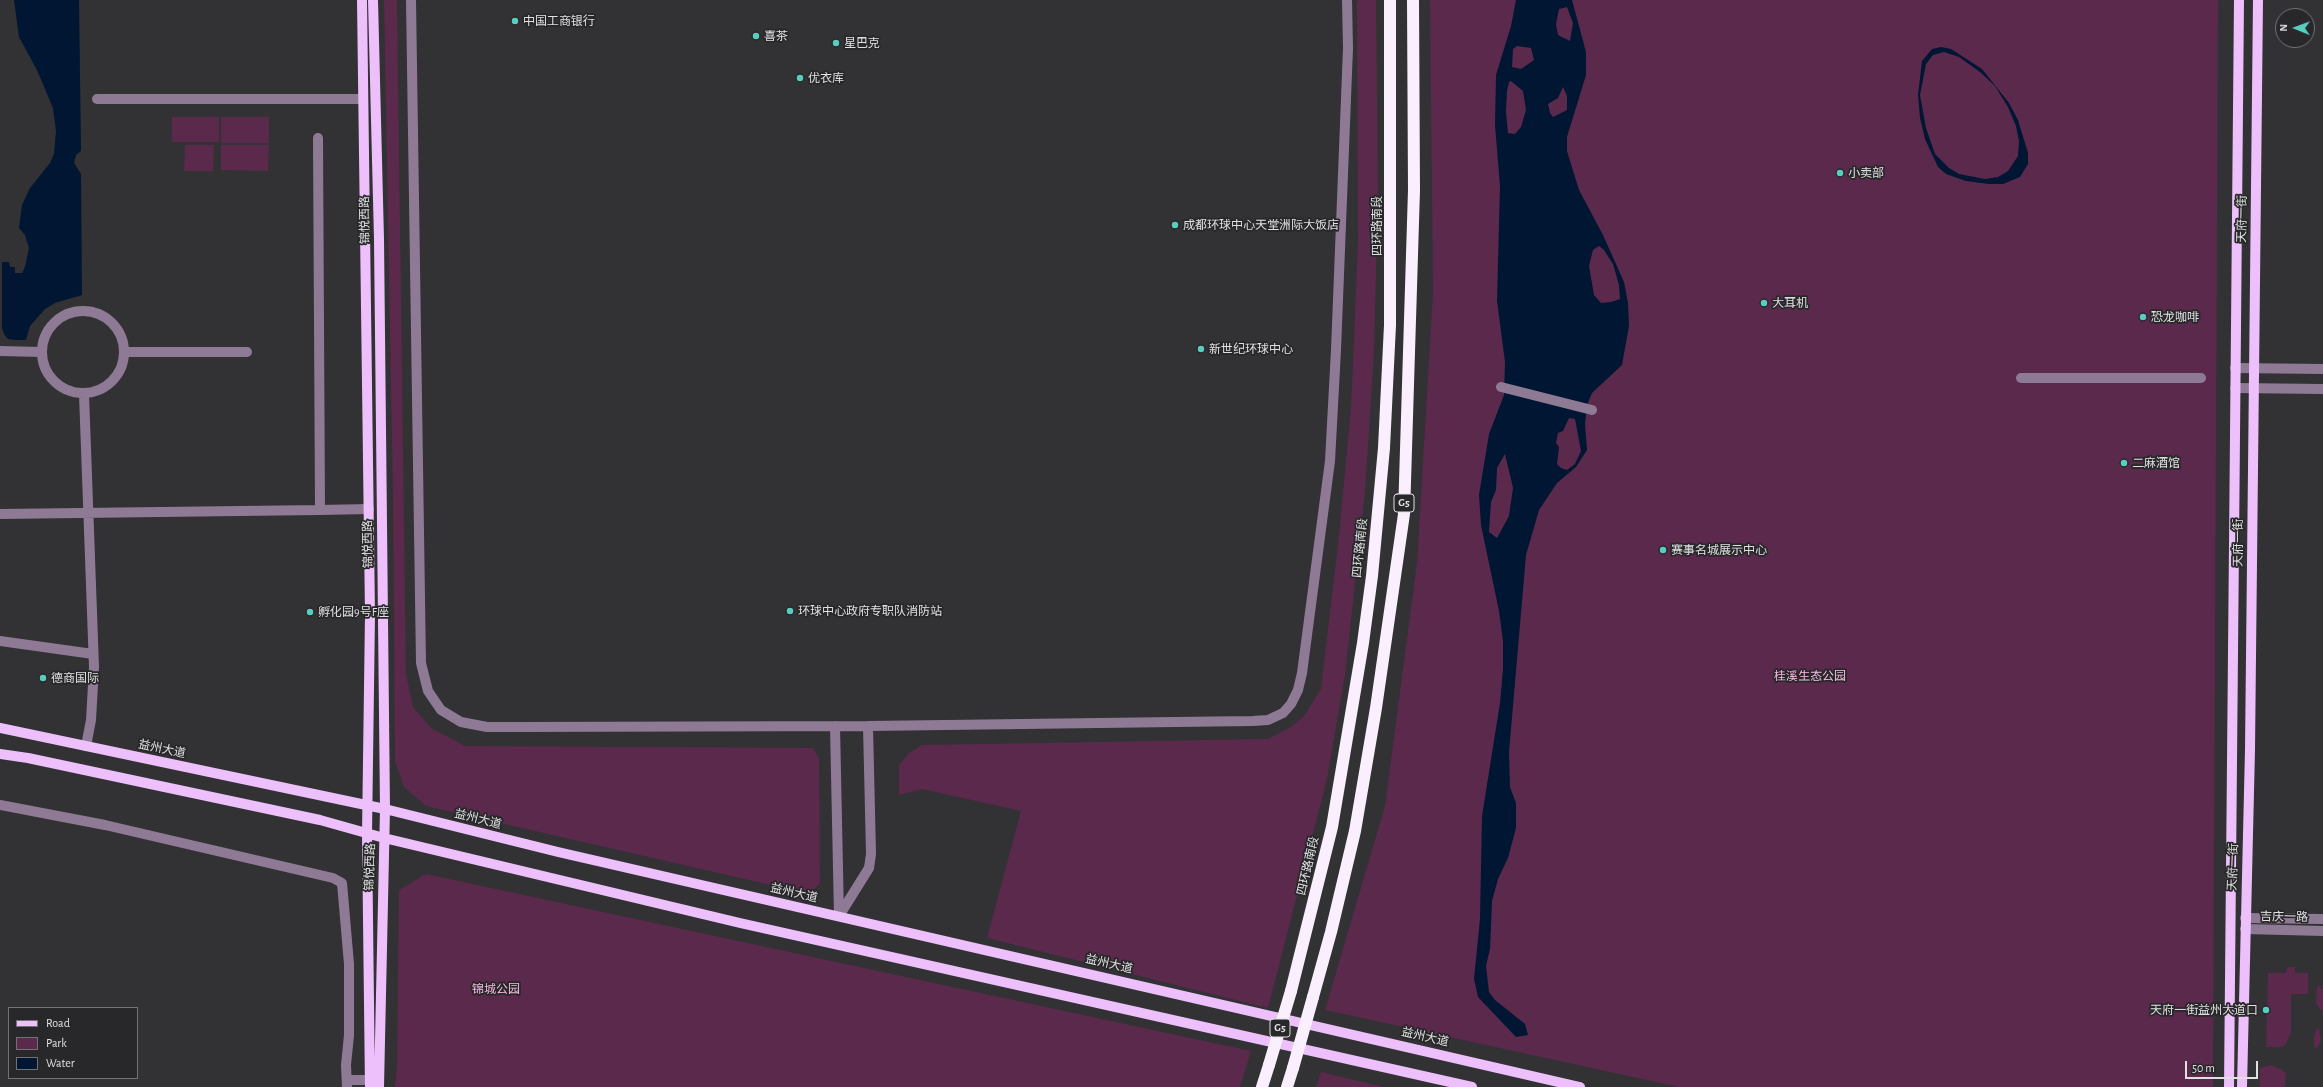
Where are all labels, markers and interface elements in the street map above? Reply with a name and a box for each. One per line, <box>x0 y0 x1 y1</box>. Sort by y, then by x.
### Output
north arrow <box>2275 8 2315 48</box>
place label: 中国工商银行 <box>523 14 595 28</box>
marker: 中国工商银行 <box>510 16 520 26</box>
text: N <box>2278 24 2289 32</box>
place label: 喜茶 <box>764 29 788 43</box>
marker: 喜茶 <box>751 31 761 41</box>
place label: 星巴克 <box>844 36 880 50</box>
marker: 星巴克 <box>831 38 841 48</box>
place label: 优衣库 <box>808 71 844 85</box>
marker: 优衣库 <box>795 73 805 83</box>
place label: 小卖部 <box>1848 166 1884 180</box>
marker: 小卖部 <box>1835 168 1845 178</box>
street label: 天府一街 <box>2234 195 2250 243</box>
street label: 锦悦西路 <box>357 196 373 244</box>
street label: 四环路南段 <box>1370 196 1384 256</box>
place label: 成都环球中心天堂洲际大饭店 <box>1183 218 1339 232</box>
marker: 成都环球中心天堂洲际大饭店 <box>1170 220 1180 230</box>
place label: 大耳机 <box>1772 296 1808 310</box>
marker: 大耳机 <box>1759 298 1769 308</box>
place label: 恐龙咖啡 <box>2151 310 2199 324</box>
marker: 恐龙咖啡 <box>2138 312 2148 322</box>
place label: 新世纪环球中心 <box>1209 342 1293 356</box>
marker: 新世纪环球中心 <box>1196 344 1206 354</box>
place label: 二麻酒馆 <box>2132 456 2180 470</box>
marker: 二麻酒馆 <box>2119 458 2129 468</box>
road number: G5 <box>1394 494 1414 512</box>
street label: 四环路南段 <box>1350 517 1370 579</box>
street label: 天府一街 <box>2231 519 2245 567</box>
street label: 锦悦西路 <box>360 520 376 568</box>
place label: 赛事名城展示中心 <box>1671 543 1767 557</box>
marker: 赛事名城展示中心 <box>1658 545 1668 555</box>
place label: 环球中心政府专职队消防站 <box>798 604 942 618</box>
place label: 孵化园9号F座 <box>318 605 389 619</box>
marker: 环球中心政府专职队消防站 <box>785 606 795 616</box>
marker: 孵化园9号F座 <box>305 607 315 617</box>
park label: 桂溪生态公园 <box>1774 669 1846 683</box>
place label: 德商国际 <box>51 671 99 685</box>
marker: 德商国际 <box>38 673 48 683</box>
street label: 益州大道 <box>137 737 187 761</box>
street label: 益州大道 <box>453 806 503 832</box>
street label: 四环路南段 <box>1294 835 1322 897</box>
street label: 锦悦西路 <box>362 843 378 891</box>
street label: 天府一街 <box>2225 843 2241 891</box>
street label: 益州大道 <box>769 881 819 905</box>
street label: 吉庆一路 <box>2260 909 2308 925</box>
street label: 益州大道 <box>1084 952 1134 976</box>
park label: 锦城公园 <box>472 982 520 996</box>
place label: 天府一街益州大道口 <box>2150 1003 2258 1017</box>
marker: 天府一街益州大道口 <box>2261 1005 2271 1015</box>
legend <box>8 1007 138 1079</box>
text: Road <box>46 1017 70 1029</box>
road number: G5 <box>1270 1019 1290 1037</box>
street label: 益州大道 <box>1400 1025 1450 1049</box>
text: Park <box>46 1037 67 1049</box>
scale bar <box>2187 1053 2260 1079</box>
text: Water <box>46 1057 75 1069</box>
text: 50 m <box>2192 1062 2215 1074</box>

